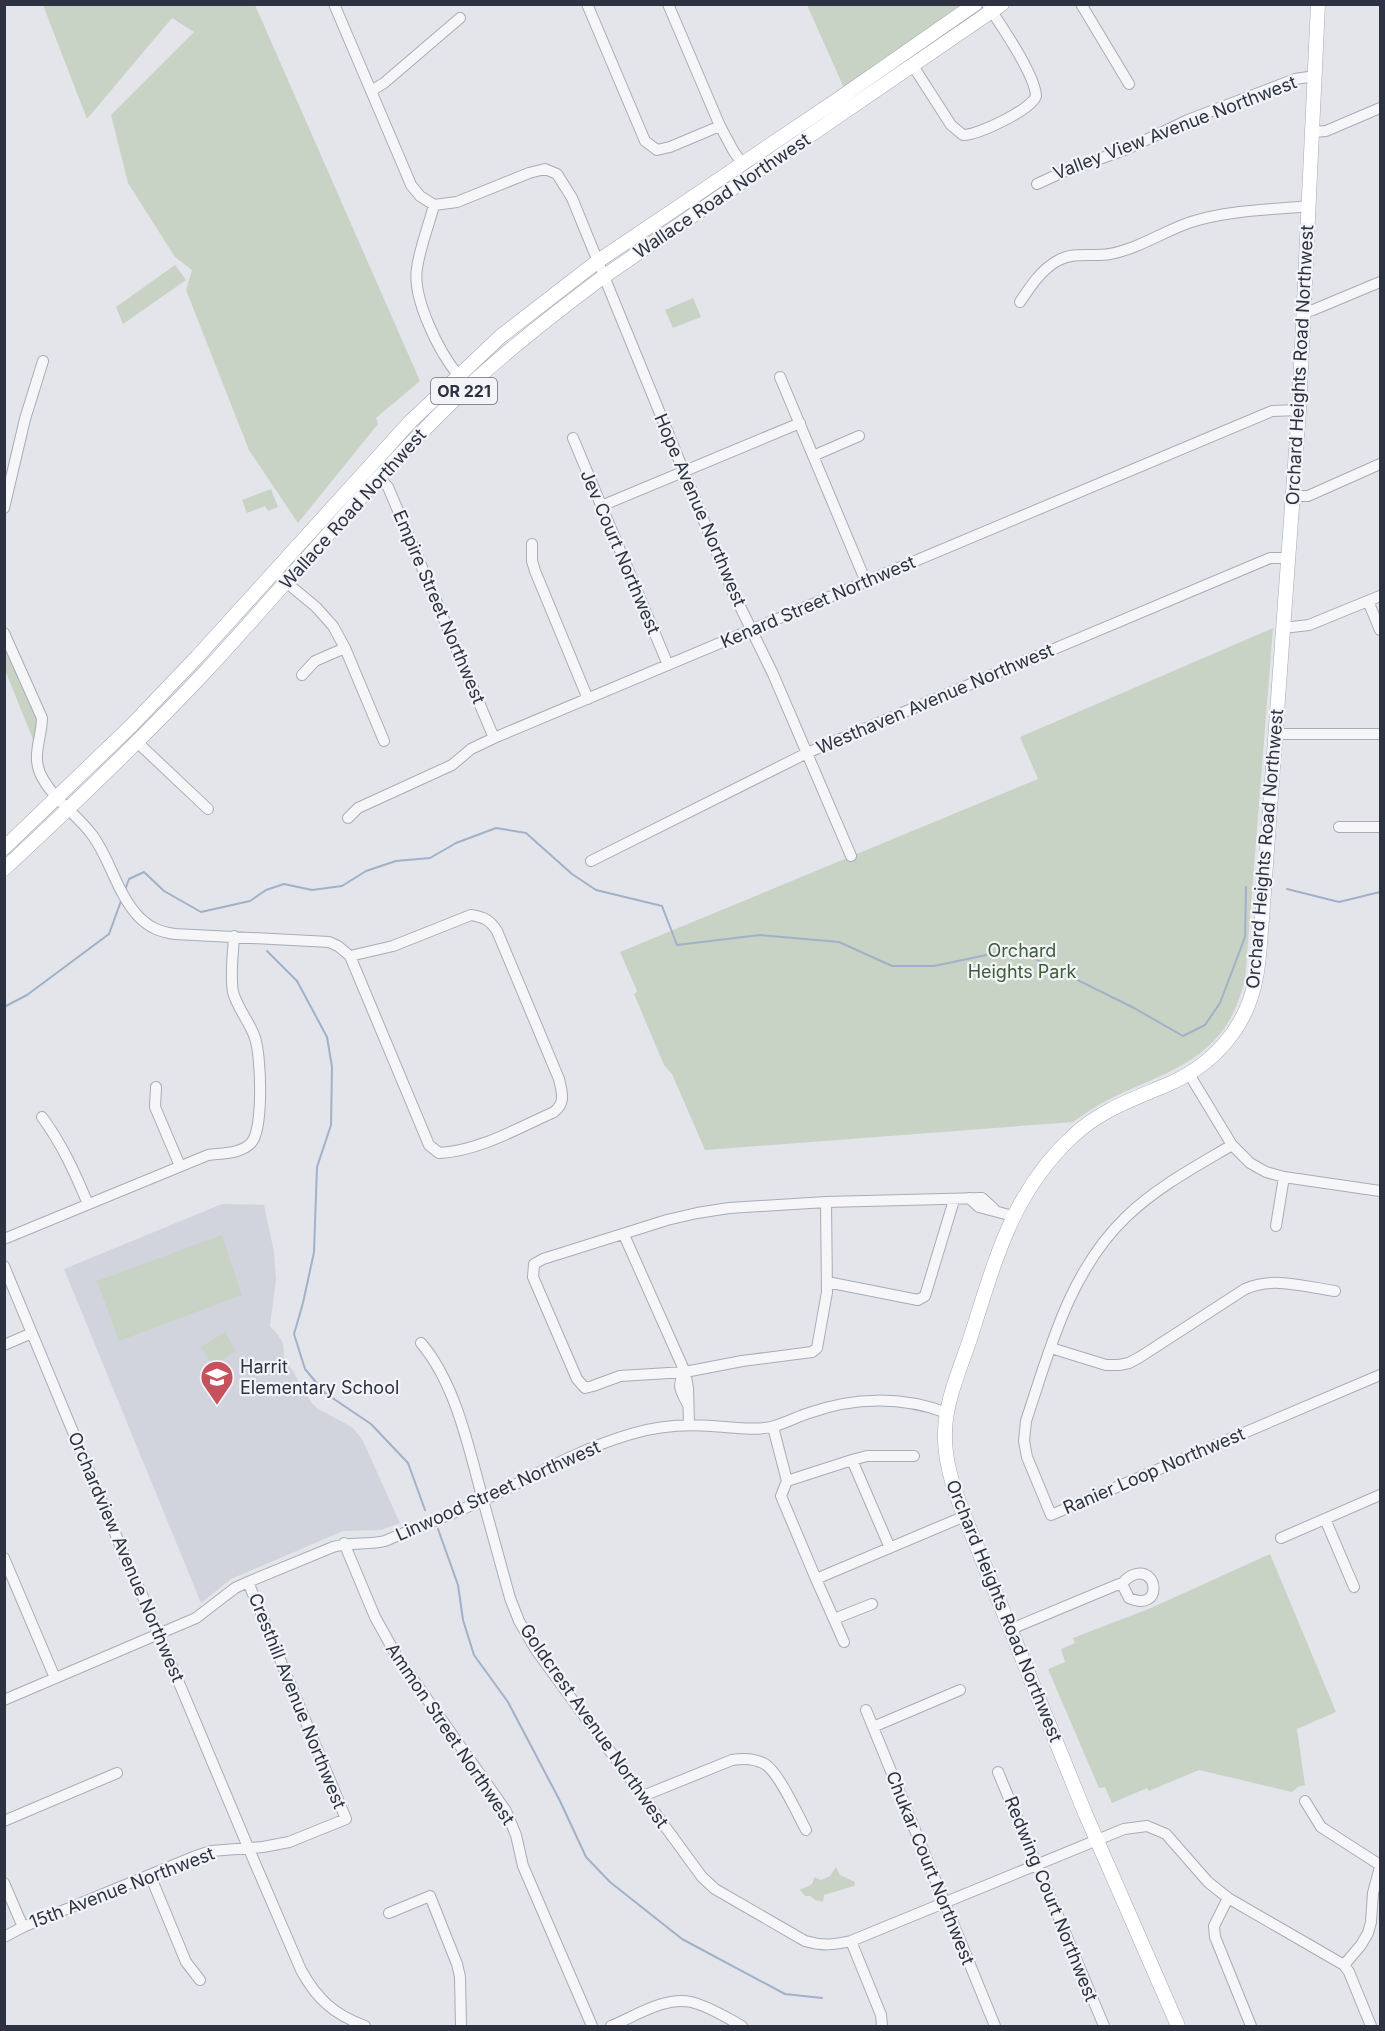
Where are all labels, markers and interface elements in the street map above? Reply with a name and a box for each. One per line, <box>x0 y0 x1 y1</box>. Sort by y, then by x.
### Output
street label: Valley View Avenue Northwest <box>1050 71 1300 184</box>
street label: Wallace Road Northwest <box>629 129 814 263</box>
street label: Orchard Heights Road Northwest <box>1282 224 1317 506</box>
road number: OR 221 <box>431 378 497 404</box>
street label: Hope Avenue Northwest <box>650 410 751 609</box>
street label: Wallace Road Northwest <box>275 424 430 593</box>
street label: Jev Court Northwest <box>576 466 665 637</box>
street label: Empire Street Northwest <box>389 507 490 707</box>
street label: Kenard Street Northwest <box>717 551 918 652</box>
street label: Westhaven Avenue Northwest <box>813 639 1057 758</box>
street label: Orchard Heights Road Northwest <box>1242 708 1287 990</box>
park label: Orchard Heights Park <box>968 940 1076 982</box>
place label: Harrit Elementary School <box>240 1356 399 1398</box>
school or university icon: Harrit Elementary School <box>199 1359 235 1406</box>
street label: Ranier Loop Northwest <box>1060 1423 1248 1518</box>
street label: Orchardview Avenue Northwest <box>64 1429 189 1685</box>
street label: Linwood Street Northwest <box>392 1436 603 1545</box>
street label: Orchard Heights Road Northwest <box>942 1477 1067 1745</box>
street label: Cresthill Avenue Northwest <box>244 1590 350 1812</box>
street label: Goldcrest Avenue Northwest <box>516 1620 673 1832</box>
street label: Ammon Street Northwest <box>382 1639 519 1829</box>
street label: Chukar Court Northwest <box>882 1768 979 1968</box>
street label: Redwing Court Northwest <box>1001 1793 1102 2005</box>
street label: 15th Avenue Northwest <box>26 1843 217 1933</box>

